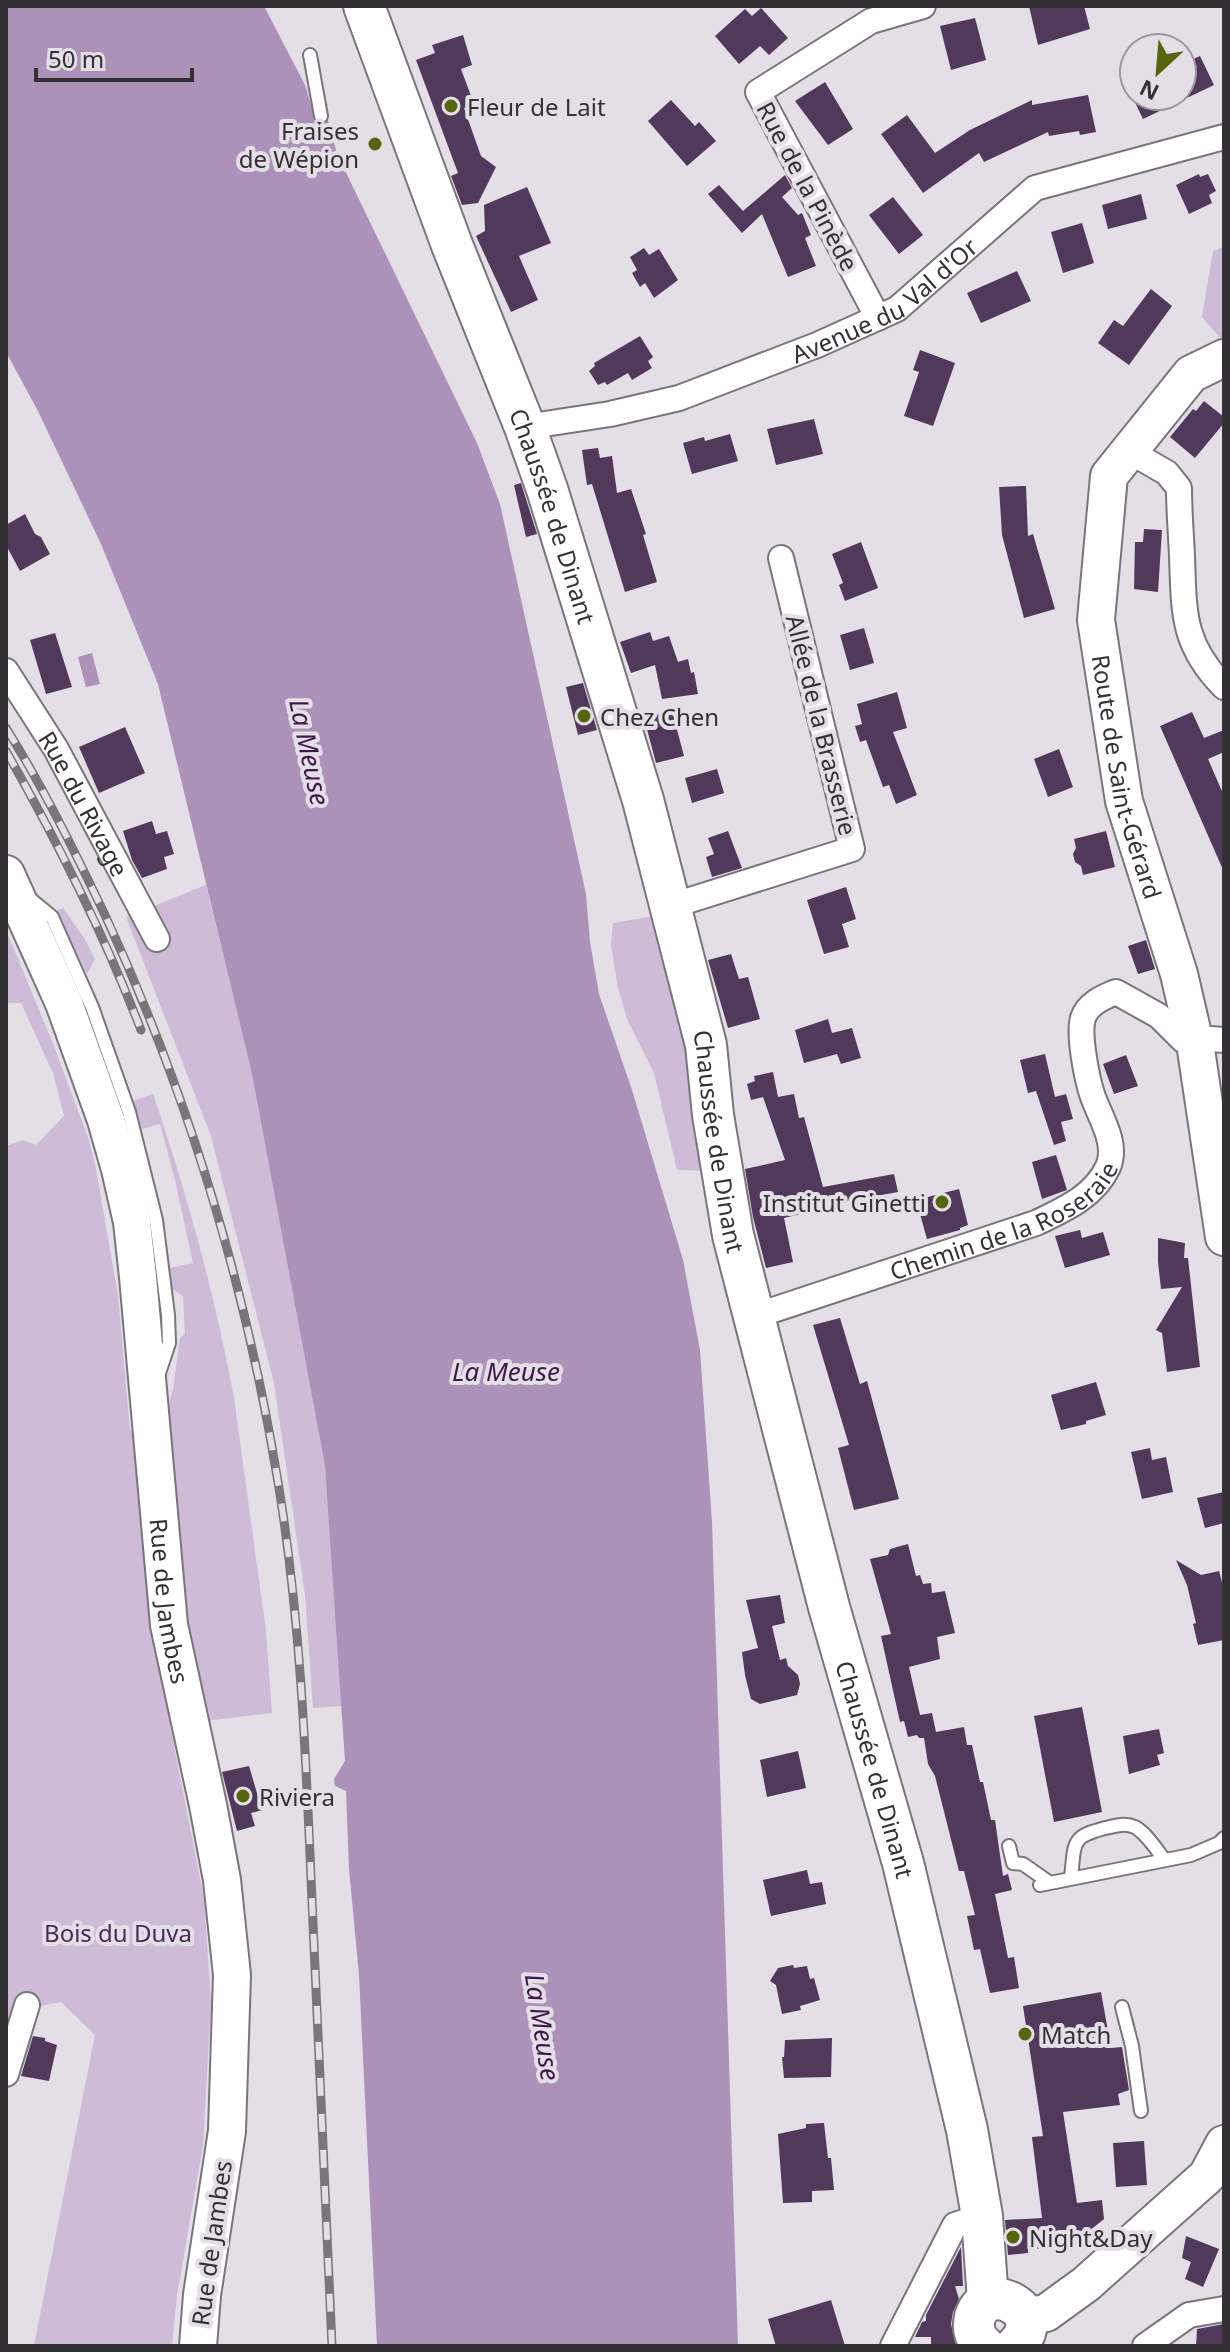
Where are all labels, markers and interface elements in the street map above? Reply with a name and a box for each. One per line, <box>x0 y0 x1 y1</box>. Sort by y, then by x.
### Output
scale bar <box>36 32 192 82</box>
north arrow <box>1118 32 1198 112</box>
text: 50 m <box>48 42 104 75</box>
text: N <box>1134 73 1163 108</box>
place label: Fleur de Lait <box>467 90 606 123</box>
street label: Rue de la Pinède <box>749 96 867 276</box>
marker: Fleur de Lait <box>442 97 460 115</box>
place label: Fraises de Wépion <box>239 114 359 175</box>
marker: Fraises de Wépion <box>366 135 384 153</box>
street label: Avenue du Val d'Or <box>787 230 984 370</box>
street label: Chaussée de Dinant <box>503 403 604 628</box>
street label: Allée de la Brasserie <box>779 611 865 839</box>
street label: Route de Saint-Gérard <box>1085 652 1170 903</box>
water label: La Meuse <box>281 695 339 809</box>
place label: Chez Chen <box>600 700 719 733</box>
marker: Chez Chen <box>575 707 593 725</box>
street label: Rue du Rivage <box>32 724 137 882</box>
street label: Chaussée de Dinant <box>686 1026 753 1256</box>
street label: Chemin de la Roseraie <box>885 1156 1125 1287</box>
place label: Institut Ginetti <box>763 1186 926 1219</box>
marker: Institut Ginetti <box>933 1193 951 1211</box>
water label: La Meuse <box>452 1353 560 1389</box>
street label: Rue de Jambes <box>143 1517 198 1687</box>
street label: Chaussée de Dinant <box>829 1657 923 1881</box>
place label: Riviera <box>259 1780 335 1813</box>
marker: Riviera <box>234 1787 252 1805</box>
park label: Bois du Duva <box>44 1916 192 1949</box>
water label: La Meuse <box>517 1971 569 2083</box>
place label: Match <box>1041 2018 1111 2051</box>
marker: Match <box>1016 2025 1034 2043</box>
street label: Rue de Jambes <box>183 2158 239 2328</box>
place label: Night&Day <box>1029 2221 1153 2254</box>
marker: Night&Day <box>1004 2228 1022 2246</box>

